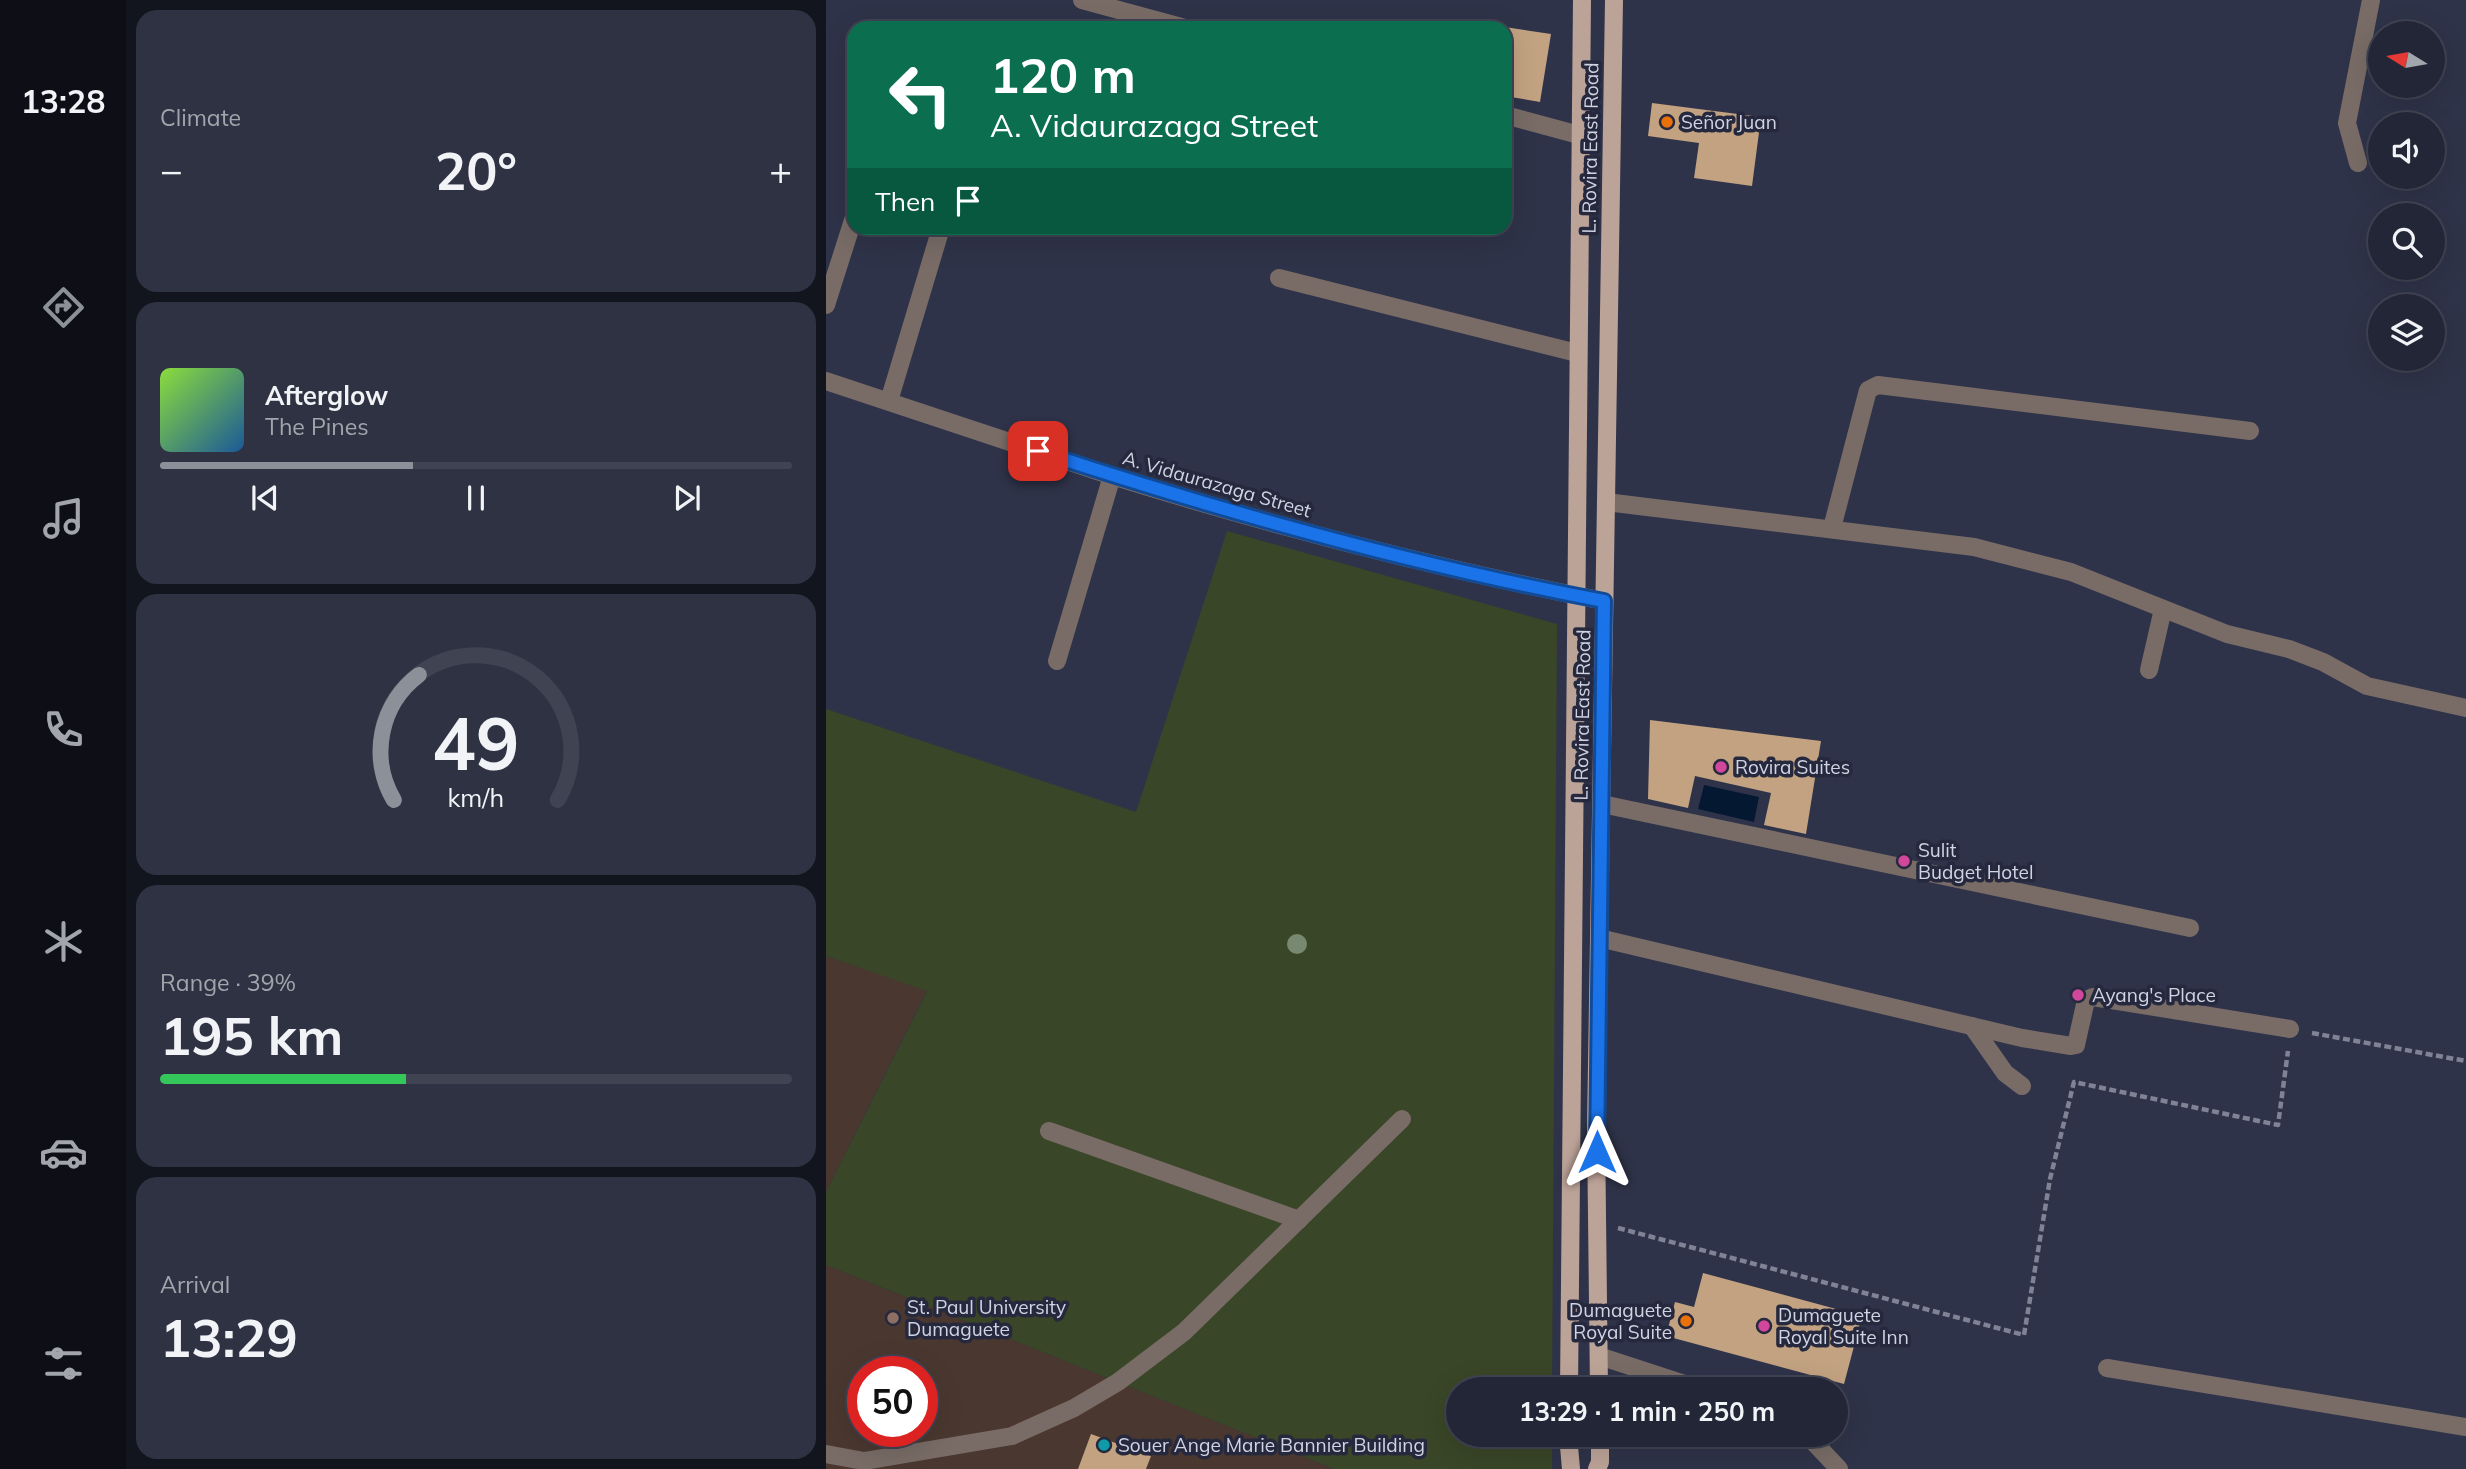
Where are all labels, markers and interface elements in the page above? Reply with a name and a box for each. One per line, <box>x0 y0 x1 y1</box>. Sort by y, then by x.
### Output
north arrow <box>2368 21 2445 98</box>
map controls <box>2368 21 2445 371</box>
text: 120 m <box>990 44 1136 105</box>
icon: left <box>875 49 966 140</box>
street label: L. Rovira East Road <box>1577 62 1603 234</box>
text: 13:28 <box>21 81 105 121</box>
text: Climate <box>160 103 241 132</box>
text: A. Vidaurazaga Street <box>990 105 1318 145</box>
place label: Señor Juan <box>1681 110 1777 134</box>
button: sound <box>2368 112 2445 189</box>
marker: Señor Juan <box>1659 114 1675 130</box>
text: 20° <box>435 138 517 203</box>
text: − <box>160 146 183 194</box>
text: + <box>769 146 792 194</box>
icon: arrive <box>949 182 987 220</box>
text: Then <box>875 185 935 218</box>
button: search <box>2368 203 2445 280</box>
icon: directions <box>39 283 88 332</box>
button: layers <box>2368 294 2445 371</box>
text: Afterglow <box>265 379 388 412</box>
text: The Pines <box>265 412 369 441</box>
pin <box>1008 421 1068 481</box>
icon: arrive <box>1019 432 1057 470</box>
street label: A. Vidaurazaga Street <box>1120 446 1314 522</box>
icon: previous <box>246 479 284 517</box>
icon: pause <box>457 479 495 517</box>
icon: next <box>668 479 706 517</box>
icon: music <box>39 494 88 543</box>
street label: L. Rovira East Road <box>1569 629 1595 801</box>
text: 49 <box>432 698 520 789</box>
icon: phone <box>39 705 88 754</box>
place label: Rovira Suites <box>1735 755 1850 779</box>
marker: Rovira Suites <box>1713 759 1729 775</box>
text: km/h <box>448 782 504 813</box>
place label: Sulit Budget Hotel <box>1918 838 2033 884</box>
marker: Sulit Budget Hotel <box>1896 853 1912 869</box>
icon: climate <box>39 917 88 966</box>
text: Range · 39% <box>160 968 296 997</box>
place label: Ayang's Place <box>2092 983 2216 1007</box>
marker: Ayang's Place <box>2070 987 2086 1003</box>
text: 195 km <box>160 1003 343 1068</box>
position arrow <box>1560 1115 1634 1189</box>
icon: car <box>39 1128 88 1177</box>
text: Arrival <box>160 1270 230 1299</box>
place label: St. Paul University Dumaguete <box>907 1295 1066 1341</box>
place label: Dumaguete Royal Suite <box>1569 1298 1672 1344</box>
place label: Dumaguete Royal Suite Inn <box>1778 1303 1909 1349</box>
text: 13:29 <box>160 1305 298 1370</box>
marker: St. Paul University Dumaguete <box>885 1310 901 1326</box>
marker: Dumaguete Royal Suite <box>1678 1313 1694 1329</box>
marker: Dumaguete Royal Suite Inn <box>1756 1318 1772 1334</box>
icon: filters <box>39 1339 88 1388</box>
speed limit sign: 50 <box>847 1356 938 1447</box>
text: 13:29 · 1 min · 250 m <box>1519 1395 1775 1428</box>
place label: Souer Ange Marie Bannier Building <box>1118 1433 1425 1457</box>
marker: Souer Ange Marie Bannier Building <box>1096 1437 1112 1453</box>

